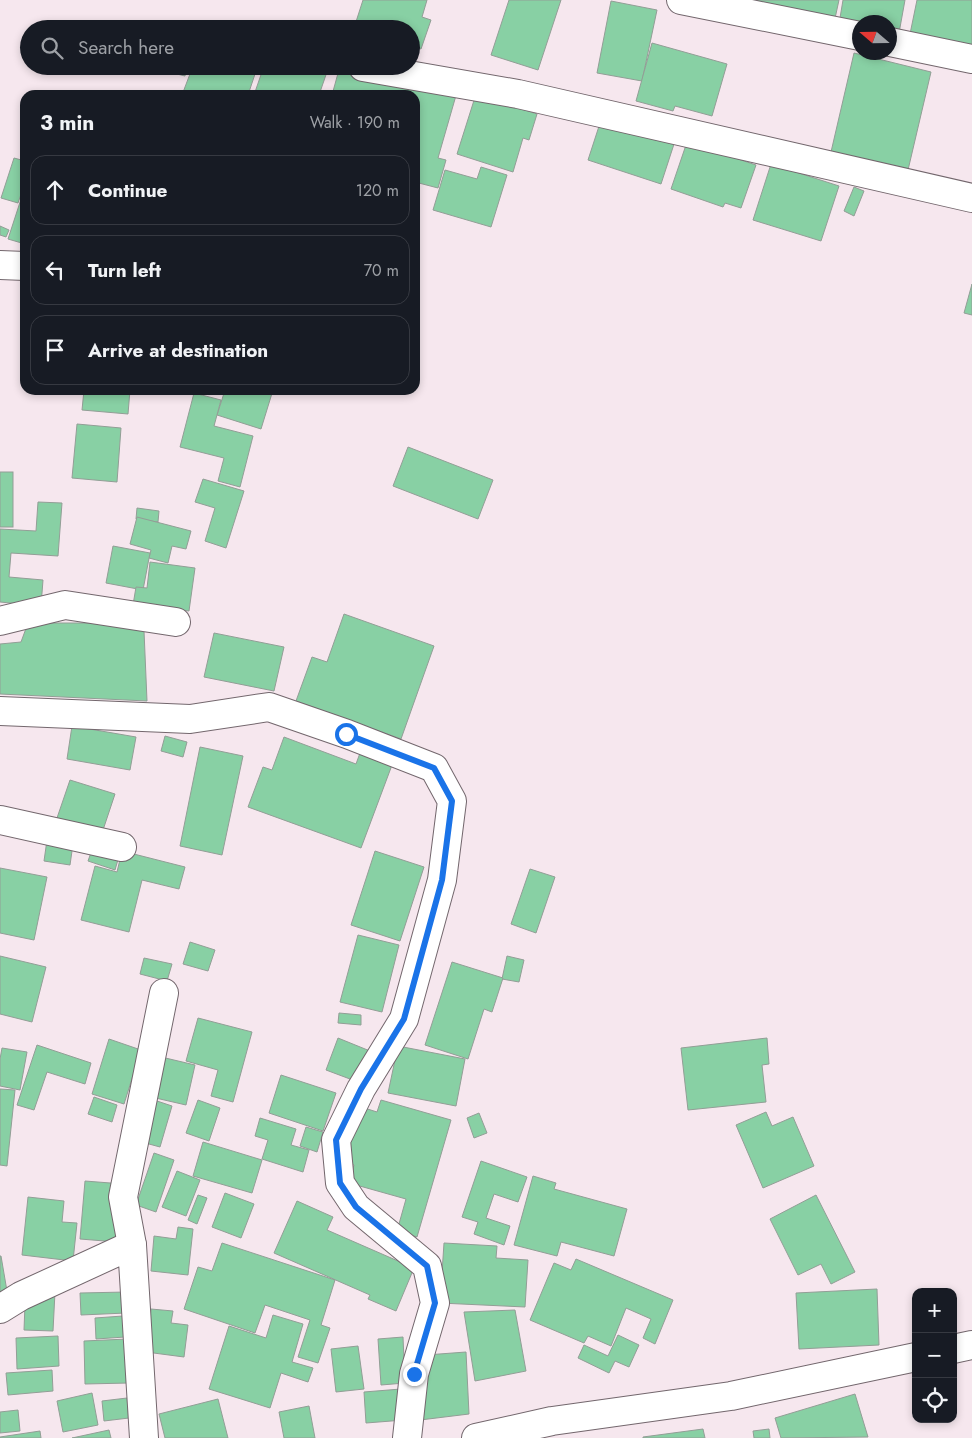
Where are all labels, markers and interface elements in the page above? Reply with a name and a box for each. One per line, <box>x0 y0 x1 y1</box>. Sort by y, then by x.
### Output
north arrow <box>852 15 897 60</box>
search box <box>20 20 420 75</box>
icon: search <box>38 34 66 62</box>
text: Search here <box>78 34 174 61</box>
text: 3 min <box>40 108 94 138</box>
text: Walk · 190 m <box>310 111 400 134</box>
icon: ahead <box>41 176 69 204</box>
text: Continue <box>88 177 167 204</box>
text: 120 m <box>356 179 399 202</box>
icon: left <box>41 256 69 284</box>
text: Turn left <box>88 257 161 284</box>
text: 70 m <box>364 259 399 282</box>
icon: arrive <box>41 336 69 364</box>
text: Arrive at destination <box>88 337 268 364</box>
route start <box>335 723 358 746</box>
map controls <box>912 1288 957 1423</box>
button: + <box>912 1288 957 1333</box>
button: − <box>912 1333 957 1378</box>
route end <box>403 1363 426 1386</box>
button: locate <box>912 1378 957 1423</box>

